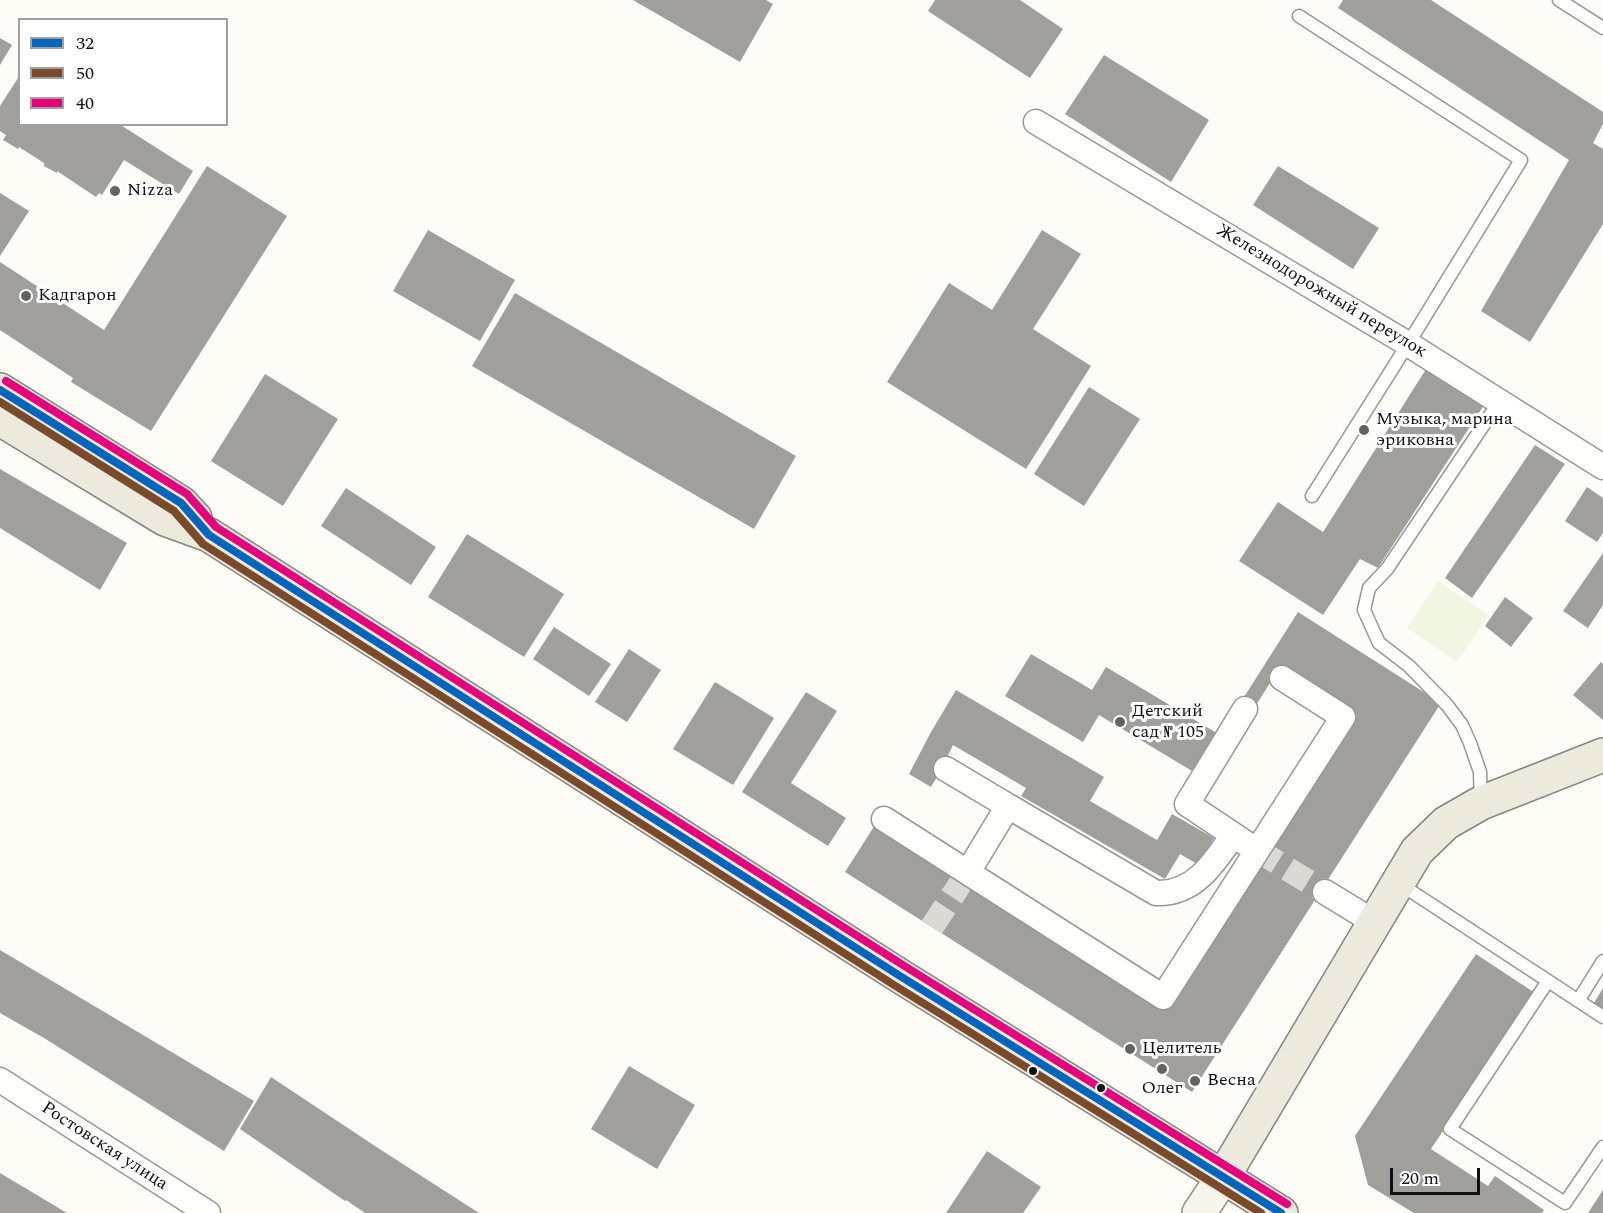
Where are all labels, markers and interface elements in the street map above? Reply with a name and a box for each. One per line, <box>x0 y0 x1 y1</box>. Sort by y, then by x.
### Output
legend <box>18 18 228 126</box>
text: 32 <box>76 30 94 57</box>
text: 50 <box>76 60 94 87</box>
text: 40 <box>76 90 94 117</box>
place label: Nizza <box>127 180 173 202</box>
marker: Nizza <box>108 184 122 198</box>
street label: Железнодорожный переулок <box>1212 220 1430 364</box>
place label: Кадгарон <box>38 285 117 307</box>
marker: Кадгарон <box>19 289 33 303</box>
place label: Музыка, марина эриковна <box>1376 409 1513 452</box>
marker: Музыка, марина эриковна <box>1357 423 1371 437</box>
place label: Детский сад № 105 <box>1132 701 1204 744</box>
marker: Детский сад № 105 <box>1113 715 1127 729</box>
place label: Целитель <box>1142 1038 1222 1060</box>
marker: Целитель <box>1123 1042 1137 1056</box>
marker: Олег <box>1155 1062 1169 1076</box>
unlabelled marker <box>1027 1065 1039 1077</box>
place label: Весна <box>1207 1070 1256 1092</box>
marker: Весна <box>1188 1074 1202 1088</box>
place label: Олег <box>1142 1078 1182 1100</box>
unlabelled marker <box>1095 1082 1107 1094</box>
street label: Ростовская улица <box>37 1098 171 1196</box>
scale bar <box>1393 1156 1483 1194</box>
text: 20 m <box>1401 1165 1439 1192</box>

